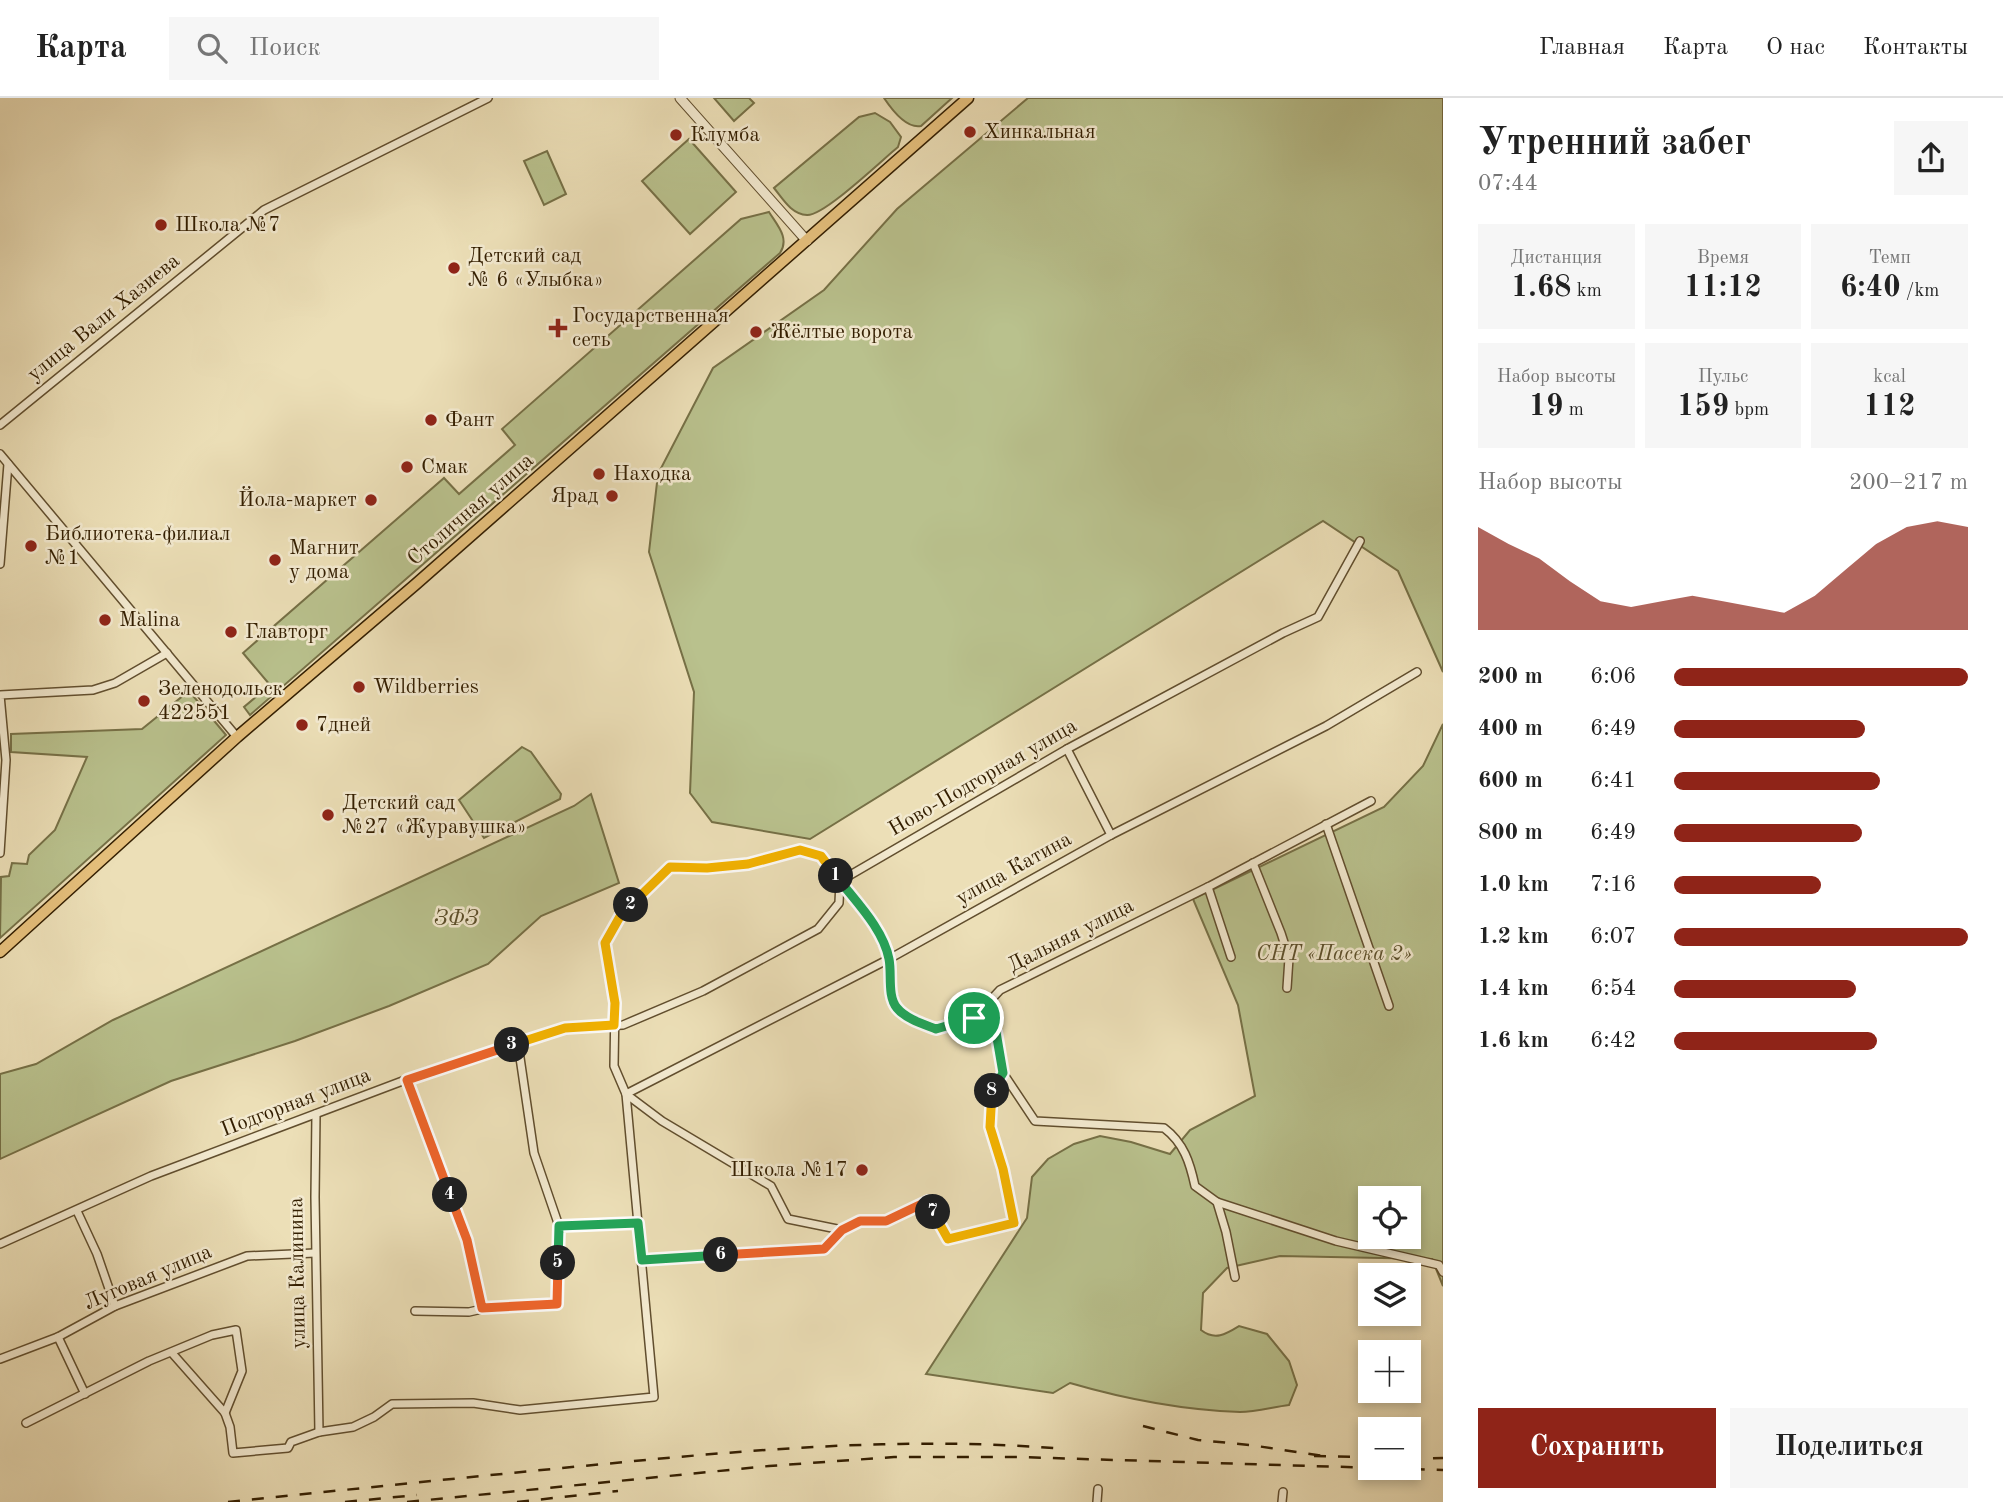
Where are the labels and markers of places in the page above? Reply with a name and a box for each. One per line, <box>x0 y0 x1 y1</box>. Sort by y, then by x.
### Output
place label: Хинкальная <box>984 122 1096 143</box>
marker: Хинкальная <box>962 124 978 140</box>
place label: Клумба <box>690 125 760 146</box>
marker: Клумба <box>668 127 684 143</box>
place label: Школа №7 <box>175 215 281 236</box>
marker: Школа №7 <box>153 217 169 233</box>
place label: Детский сад № 6 «Улыбка» <box>468 246 604 291</box>
marker: Детский сад № 6 «Улыбка» <box>446 260 462 276</box>
place label: Государственная сеть <box>572 306 729 351</box>
marker: Государственная сеть <box>550 320 566 336</box>
place label: Жёлтые ворота <box>770 322 913 343</box>
marker: Жёлтые ворота <box>748 324 764 340</box>
place label: Фант <box>445 410 495 431</box>
marker: Фант <box>423 412 439 428</box>
place label: Смак <box>421 457 469 478</box>
marker: Смак <box>399 459 415 475</box>
place label: Находка <box>613 464 691 485</box>
marker: Находка <box>591 466 607 482</box>
place label: Йола-маркет <box>238 485 357 511</box>
place label: Ярад <box>551 486 599 507</box>
marker: Ярад <box>604 488 620 504</box>
marker: Йола-маркет <box>363 492 379 508</box>
place label: Библиотека-филиал №1 <box>45 524 230 569</box>
marker: Библиотека-филиал №1 <box>23 538 39 554</box>
place label: Магнит у дома <box>289 538 359 583</box>
marker: Магнит у дома <box>267 552 283 568</box>
place label: Malina <box>119 610 180 631</box>
marker: Malina <box>97 612 113 628</box>
place label: Главторг <box>245 622 328 643</box>
marker: Главторг <box>223 624 239 640</box>
place label: Wildberries <box>373 677 479 698</box>
place label: Зеленодольск 422551 <box>158 679 284 724</box>
marker: Wildberries <box>351 679 367 695</box>
marker: Зеленодольск 422551 <box>136 693 152 709</box>
place label: 7дней <box>316 715 371 736</box>
marker: 7дней <box>294 717 310 733</box>
place label: Детский сад №27 «Журавушка» <box>342 793 527 838</box>
marker: Детский сад №27 «Журавушка» <box>320 807 336 823</box>
pin: 1 <box>818 858 854 894</box>
pin: 2 <box>614 888 648 922</box>
pin <box>944 988 1004 1048</box>
pin: 3 <box>494 1028 530 1062</box>
pin: 8 <box>974 1074 1010 1108</box>
place label: Школа №17 <box>730 1160 848 1181</box>
marker: Школа №17 <box>854 1162 870 1178</box>
pin: 4 <box>433 1178 468 1212</box>
pin: 7 <box>916 1194 950 1230</box>
pin: 6 <box>704 1238 738 1272</box>
pin: 5 <box>540 1246 576 1280</box>

